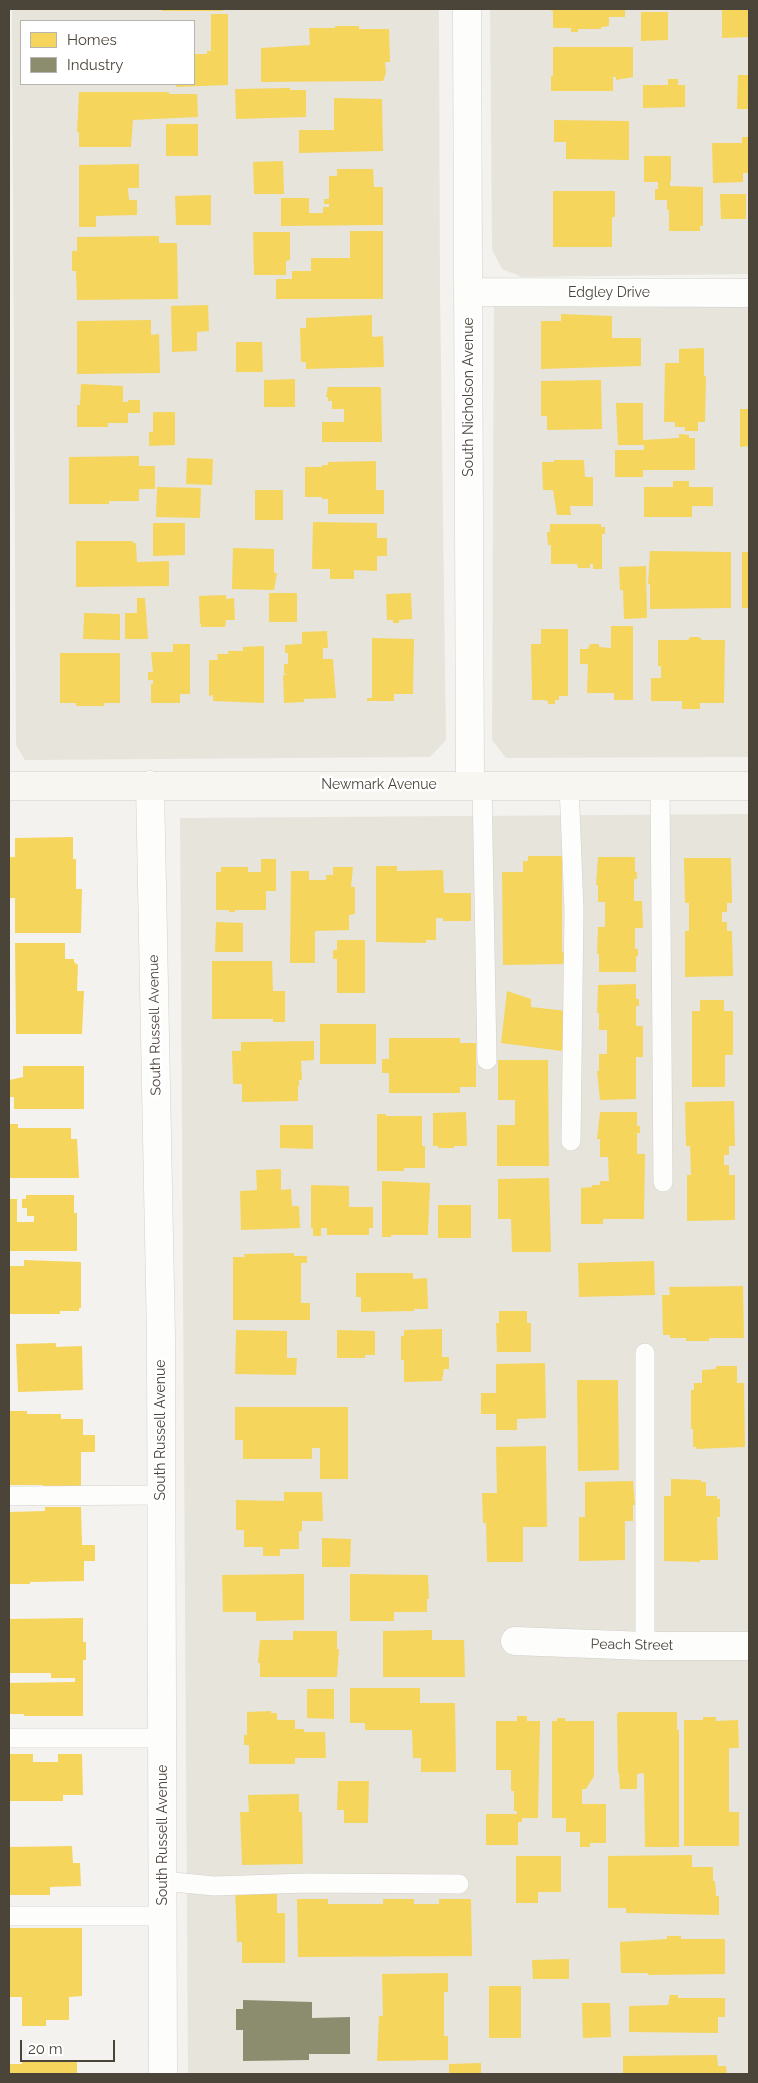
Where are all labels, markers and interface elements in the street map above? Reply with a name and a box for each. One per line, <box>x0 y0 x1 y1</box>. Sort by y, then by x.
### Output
legend <box>20 20 195 85</box>
text: Homes <box>67 31 117 49</box>
text: Industry <box>67 56 123 74</box>
street label: Edgley Drive <box>568 285 650 301</box>
street label: South Nicholson Avenue <box>461 317 477 477</box>
street label: Newmark Avenue <box>321 777 437 793</box>
street label: South Russell Avenue <box>145 954 165 1096</box>
street label: South Russell Avenue <box>153 1360 169 1500</box>
street label: Peach Street <box>591 1636 673 1654</box>
street label: South Russell Avenue <box>155 1765 171 1905</box>
scale bar <box>22 2030 118 2062</box>
text: 20 m <box>28 2040 63 2058</box>

